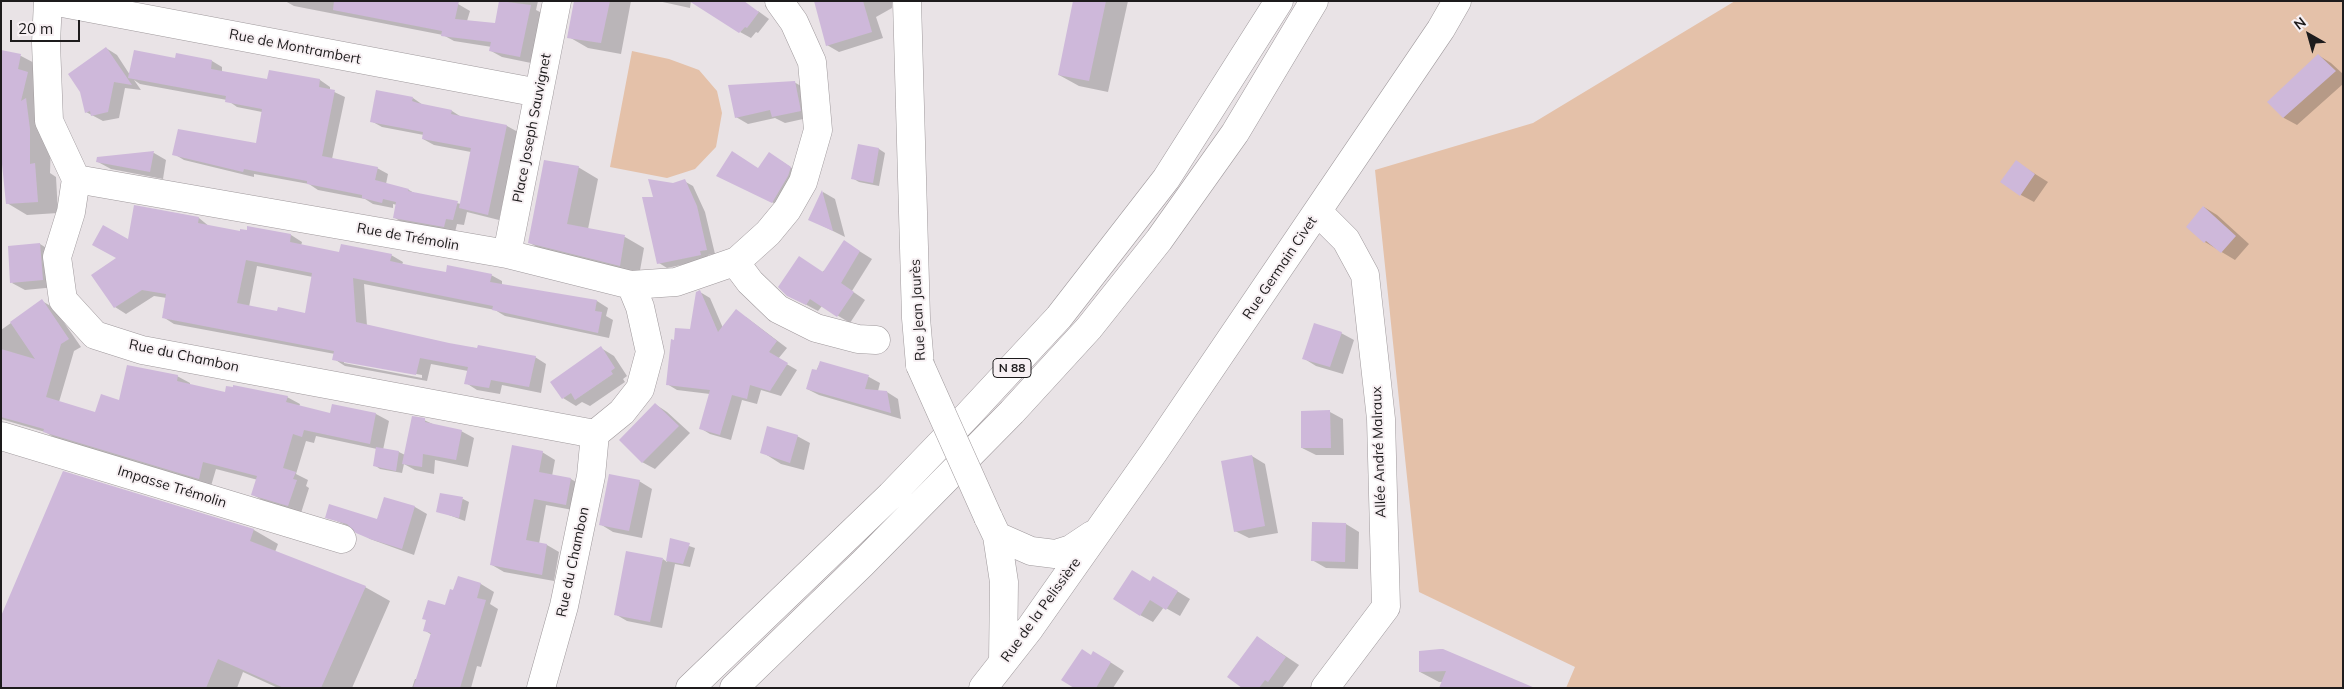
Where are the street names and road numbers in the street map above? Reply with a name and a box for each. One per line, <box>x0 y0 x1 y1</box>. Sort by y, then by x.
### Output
street label: Rue de Montrambert <box>228 26 362 68</box>
street label: Place Joseph Sauvignet <box>509 52 555 204</box>
street label: Rue Germain Civet <box>1239 213 1321 323</box>
street label: Rue de Trémolin <box>355 220 461 254</box>
street label: Rue Jean Jaurès <box>907 259 929 361</box>
street label: Rue du Chambon <box>127 336 241 376</box>
road number: N 88 <box>993 358 1031 378</box>
street label: Allée André Malraux <box>1368 386 1390 518</box>
street label: Impasse Trémolin <box>116 462 228 512</box>
street label: Rue du Chambon <box>553 505 593 619</box>
street label: Rue de la Pelissière <box>998 555 1084 665</box>

